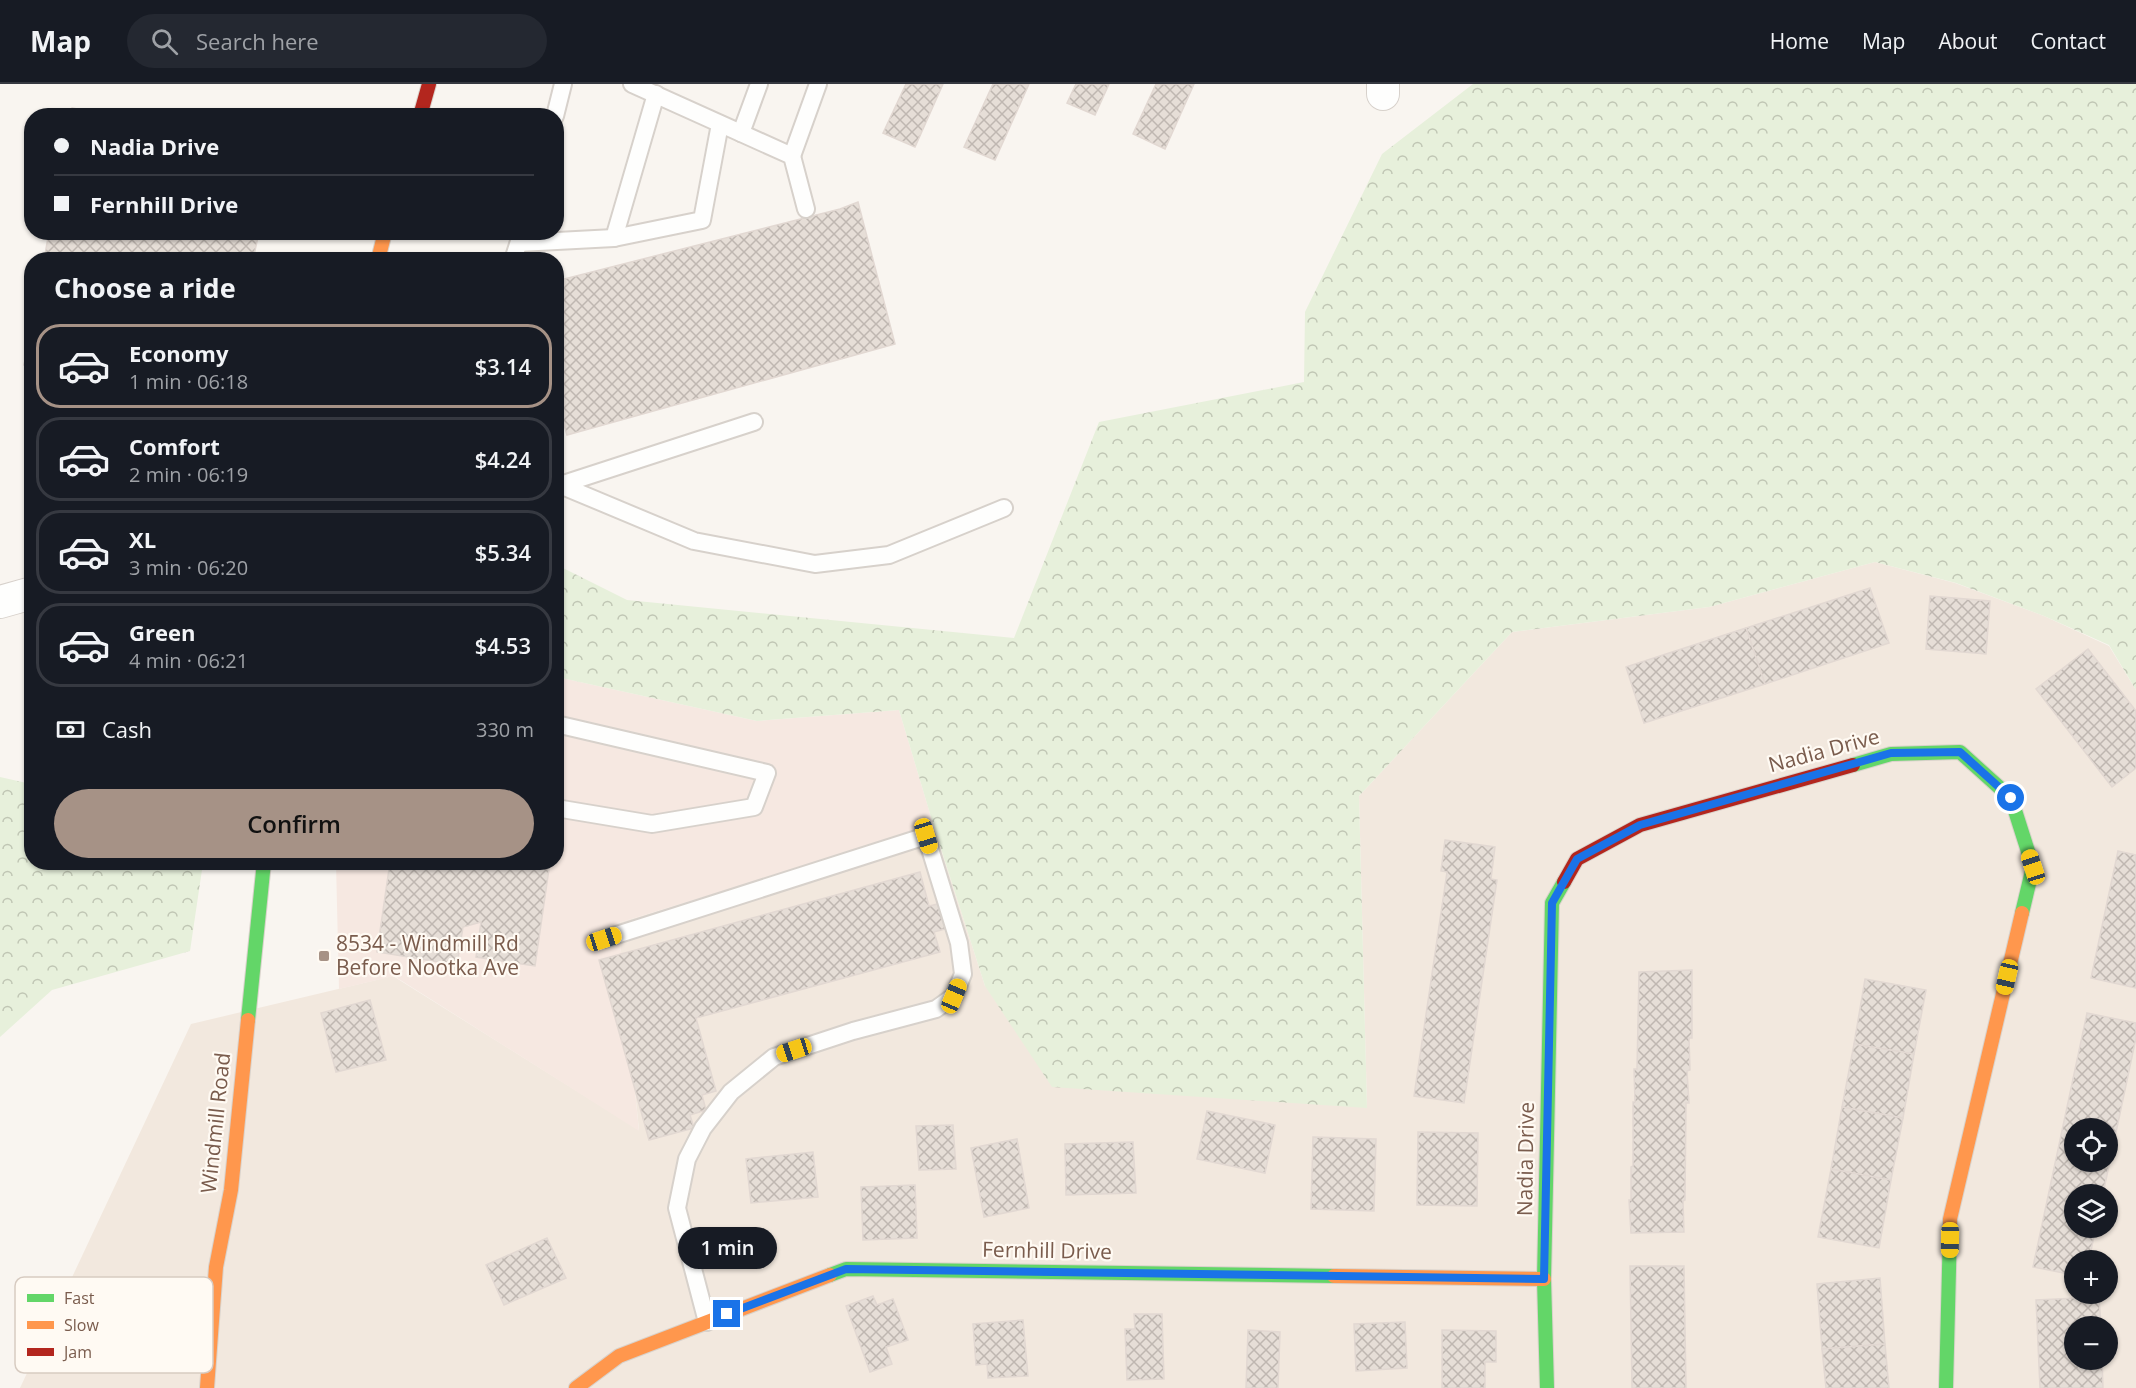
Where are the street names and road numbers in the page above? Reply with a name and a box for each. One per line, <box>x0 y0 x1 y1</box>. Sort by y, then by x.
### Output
street label: Nadia Drive <box>1765 722 1883 778</box>
street label: Windmill Road <box>194 1051 236 1195</box>
street label: Nadia Drive <box>1510 1102 1540 1216</box>
street label: Fernhill Drive <box>982 1235 1112 1265</box>

